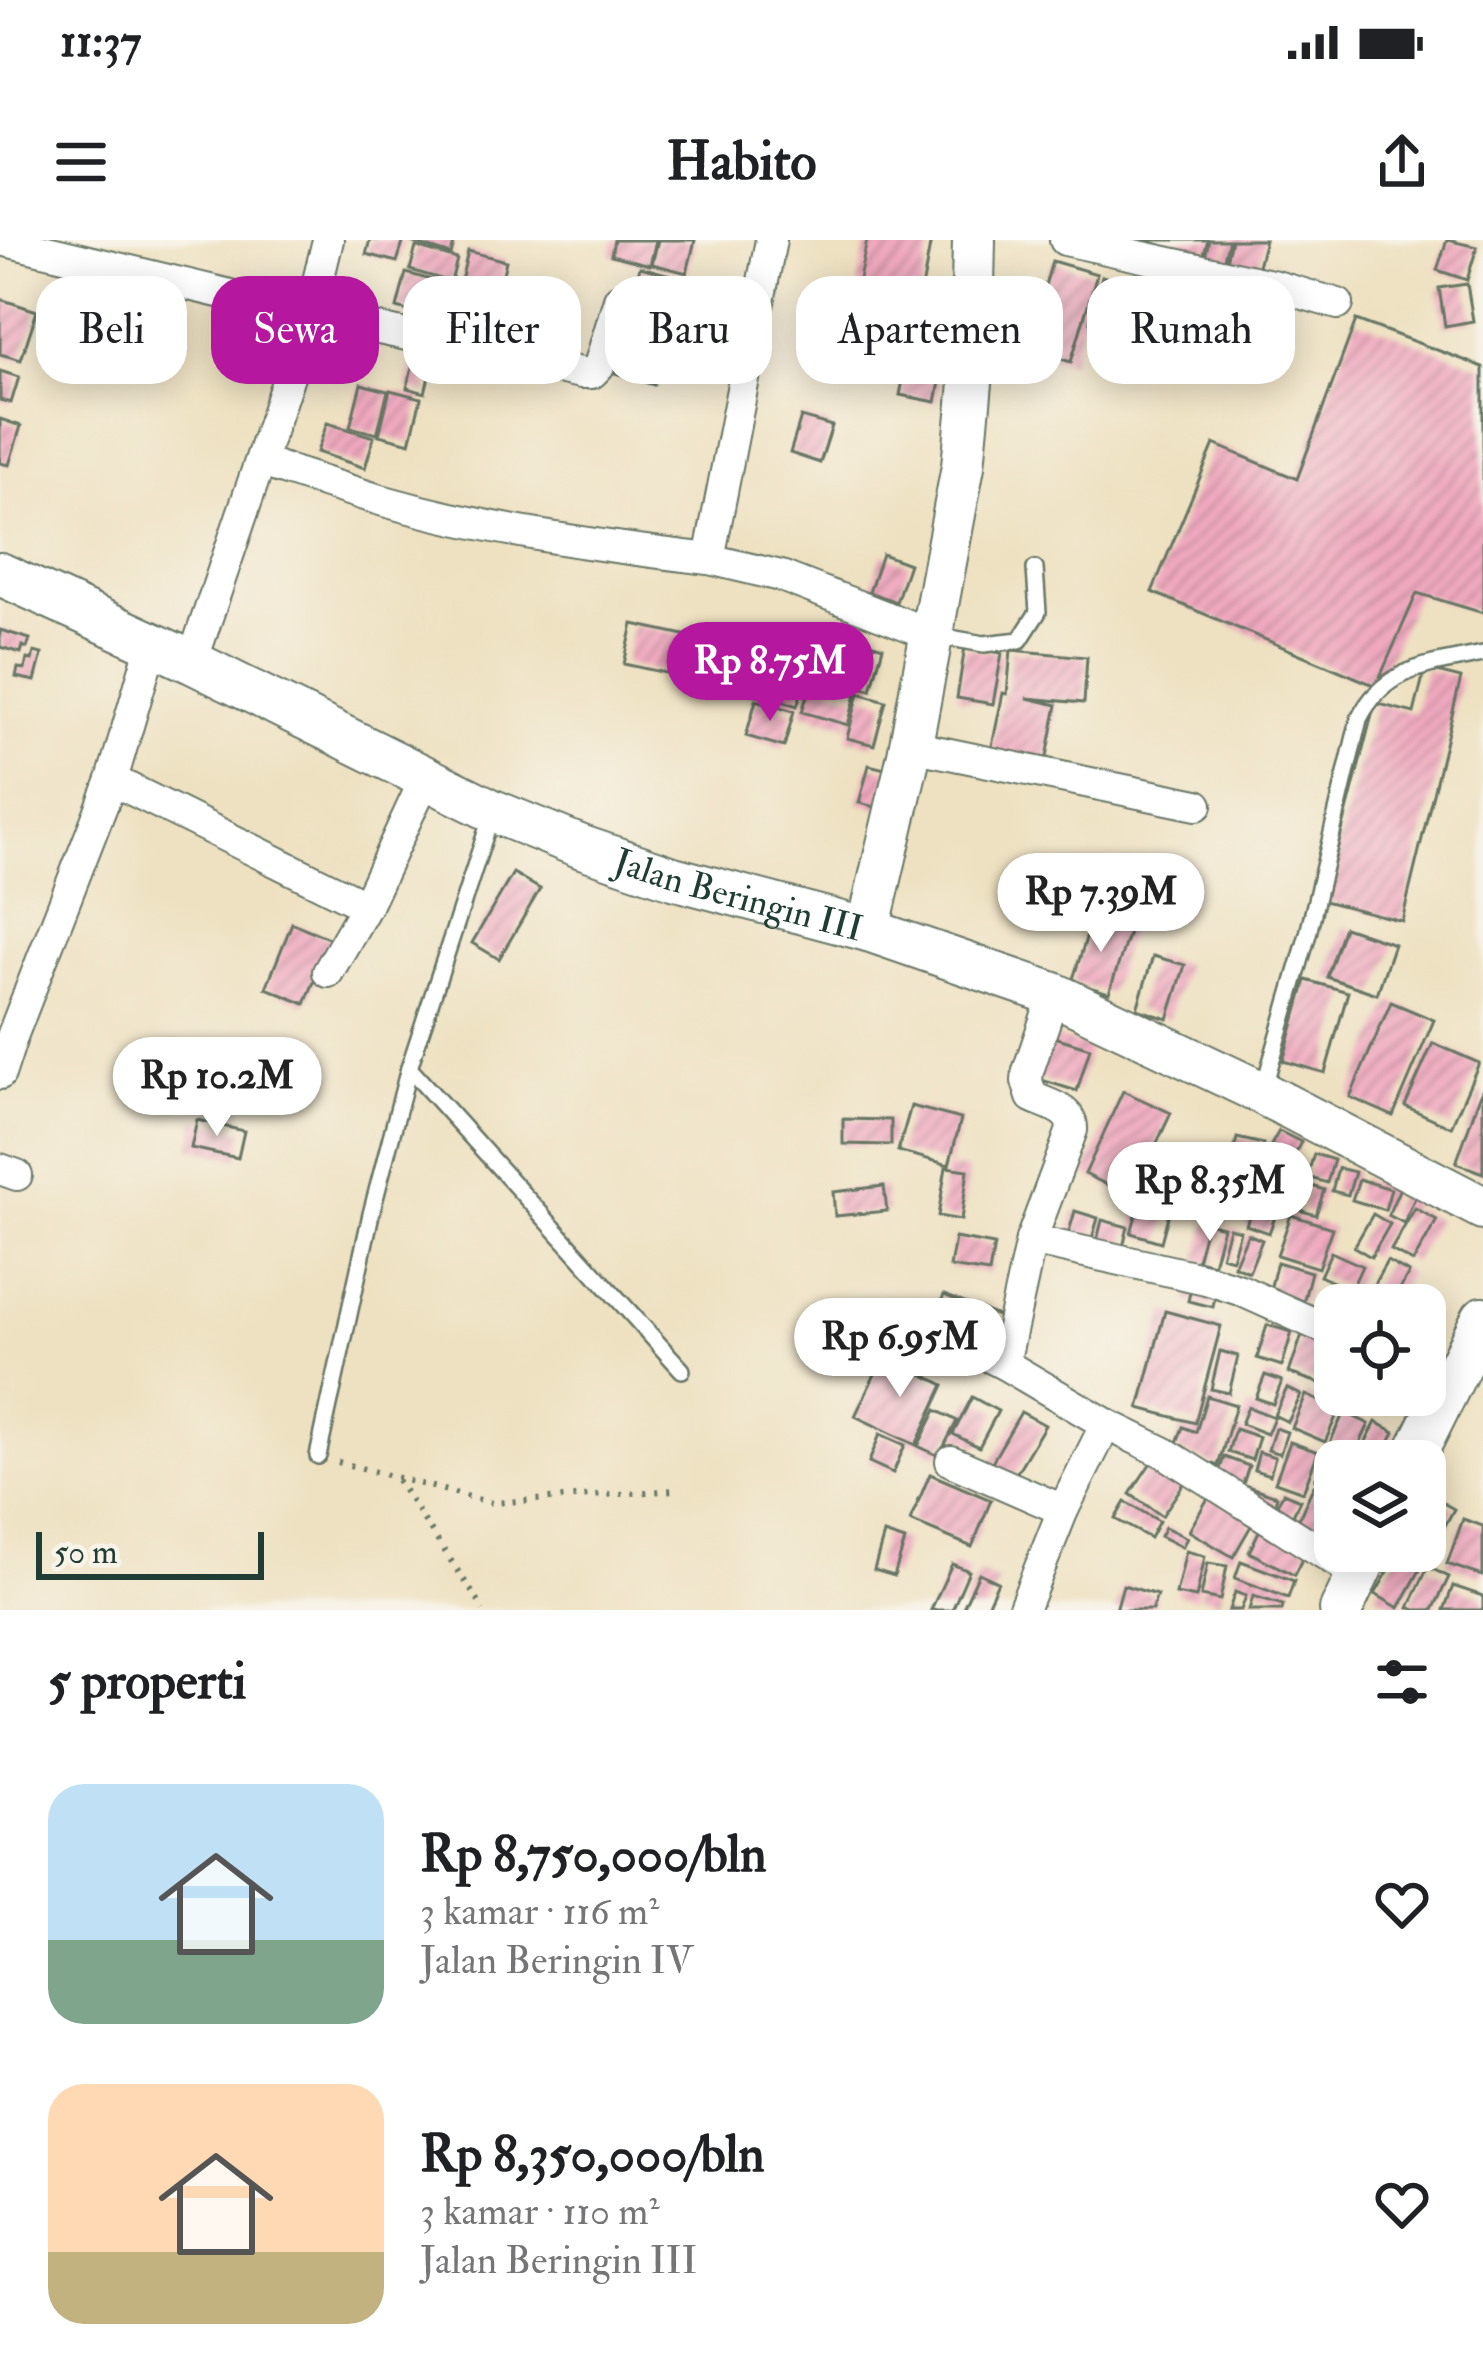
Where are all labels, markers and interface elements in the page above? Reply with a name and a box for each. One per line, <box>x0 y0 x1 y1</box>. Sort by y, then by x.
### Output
text: 11:37 <box>60 14 141 70</box>
text: Habito <box>666 128 817 196</box>
icon: menu <box>48 129 114 195</box>
icon: share <box>1369 129 1435 195</box>
chip: Beli <box>36 276 187 384</box>
chip: Sewa <box>211 276 379 384</box>
chip: Filter <box>403 276 581 384</box>
chip: Baru <box>605 276 772 384</box>
chip: Apartemen <box>796 276 1063 384</box>
chip: Rumah <box>1087 276 1295 384</box>
pin: Rp 8.75M <box>646 622 894 724</box>
text: Rp 8.75M <box>694 636 846 685</box>
street label: Jalan Beringin III <box>607 838 868 952</box>
pin: Rp 7.39M <box>977 853 1225 955</box>
text: Rp 7.39M <box>1024 867 1178 916</box>
pin: Rp 10.2M <box>93 1037 341 1139</box>
text: Rp 10.2M <box>140 1051 294 1100</box>
pin: Rp 8.35M <box>1086 1142 1334 1244</box>
text: Rp 8.35M <box>1134 1156 1286 1205</box>
map controls <box>1314 1284 1446 1572</box>
button: locate <box>1314 1284 1446 1416</box>
pin: Rp 6.95M <box>776 1298 1024 1400</box>
text: Rp 6.95M <box>821 1312 979 1361</box>
button: layers <box>1314 1440 1446 1572</box>
scale bar <box>36 1526 264 1579</box>
text: 50 m <box>54 1532 118 1573</box>
icon: filters <box>1369 1649 1435 1715</box>
text: 5 properti <box>48 1650 246 1714</box>
text: Rp 8,750,000/bln <box>420 1823 767 1887</box>
icon: home <box>144 1832 288 1976</box>
icon: heart <box>1369 1871 1435 1937</box>
text: 3 kamar · 116 m² <box>420 1887 659 1936</box>
text: Jalan Beringin IV <box>420 1936 693 1985</box>
text: Rp 8,350,000/bln <box>420 2123 765 2187</box>
icon: home <box>144 2132 288 2276</box>
icon: heart <box>1369 2171 1435 2237</box>
text: 3 kamar · 110 m² <box>420 2187 659 2236</box>
text: Jalan Beringin III <box>420 2236 697 2285</box>

